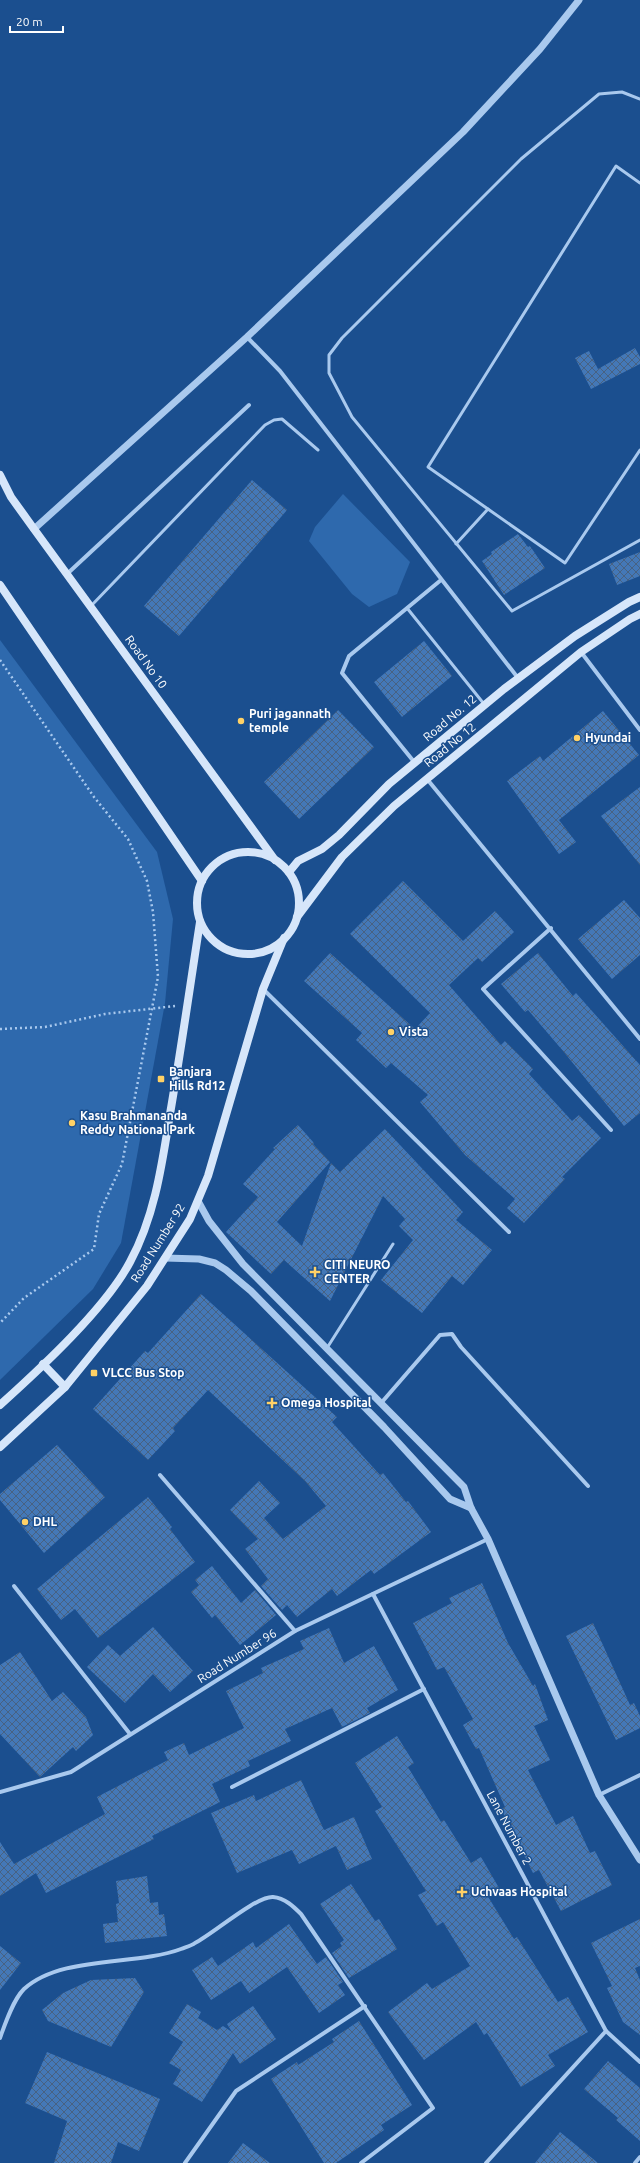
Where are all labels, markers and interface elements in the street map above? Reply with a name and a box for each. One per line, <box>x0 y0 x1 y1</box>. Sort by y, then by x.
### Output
scale bar <box>10 8 63 34</box>
text: 20 m <box>16 15 43 28</box>
street label: Road No 10 <box>123 633 170 691</box>
street label: Road No. 12 <box>421 692 479 744</box>
place label: Puri jagannath temple <box>249 707 331 734</box>
marker: Puri jagannath temple <box>236 716 246 726</box>
street label: Road No 12 <box>421 720 478 769</box>
place label: Hyundai <box>585 731 631 744</box>
marker: Hyundai <box>572 733 582 743</box>
place label: Vista <box>399 1025 428 1038</box>
marker: Vista <box>386 1027 396 1037</box>
place label: Banjara Hills Rd12 <box>169 1065 225 1092</box>
marker: Banjara Hills Rd12 <box>156 1074 166 1084</box>
place label: Kasu Brahmananda Reddy National Park <box>80 1109 195 1136</box>
marker: Kasu Brahmananda Reddy National Park <box>67 1118 77 1128</box>
street label: Road Number 92 <box>128 1201 187 1285</box>
place label: CITI NEURO CENTER <box>324 1258 391 1285</box>
marker: CITI NEURO CENTER <box>309 1266 321 1278</box>
place label: VLCC Bus Stop <box>102 1366 184 1379</box>
marker: VLCC Bus Stop <box>89 1368 99 1378</box>
place label: Omega Hospital <box>281 1396 372 1409</box>
marker: Omega Hospital <box>266 1397 278 1409</box>
place label: DHL <box>33 1515 57 1528</box>
marker: DHL <box>20 1517 30 1527</box>
street label: Road Number 96 <box>195 1626 279 1685</box>
street label: Lane Number 2 <box>484 1789 534 1867</box>
place label: Uchvaas Hospital <box>471 1885 568 1898</box>
marker: Uchvaas Hospital <box>456 1886 468 1898</box>

